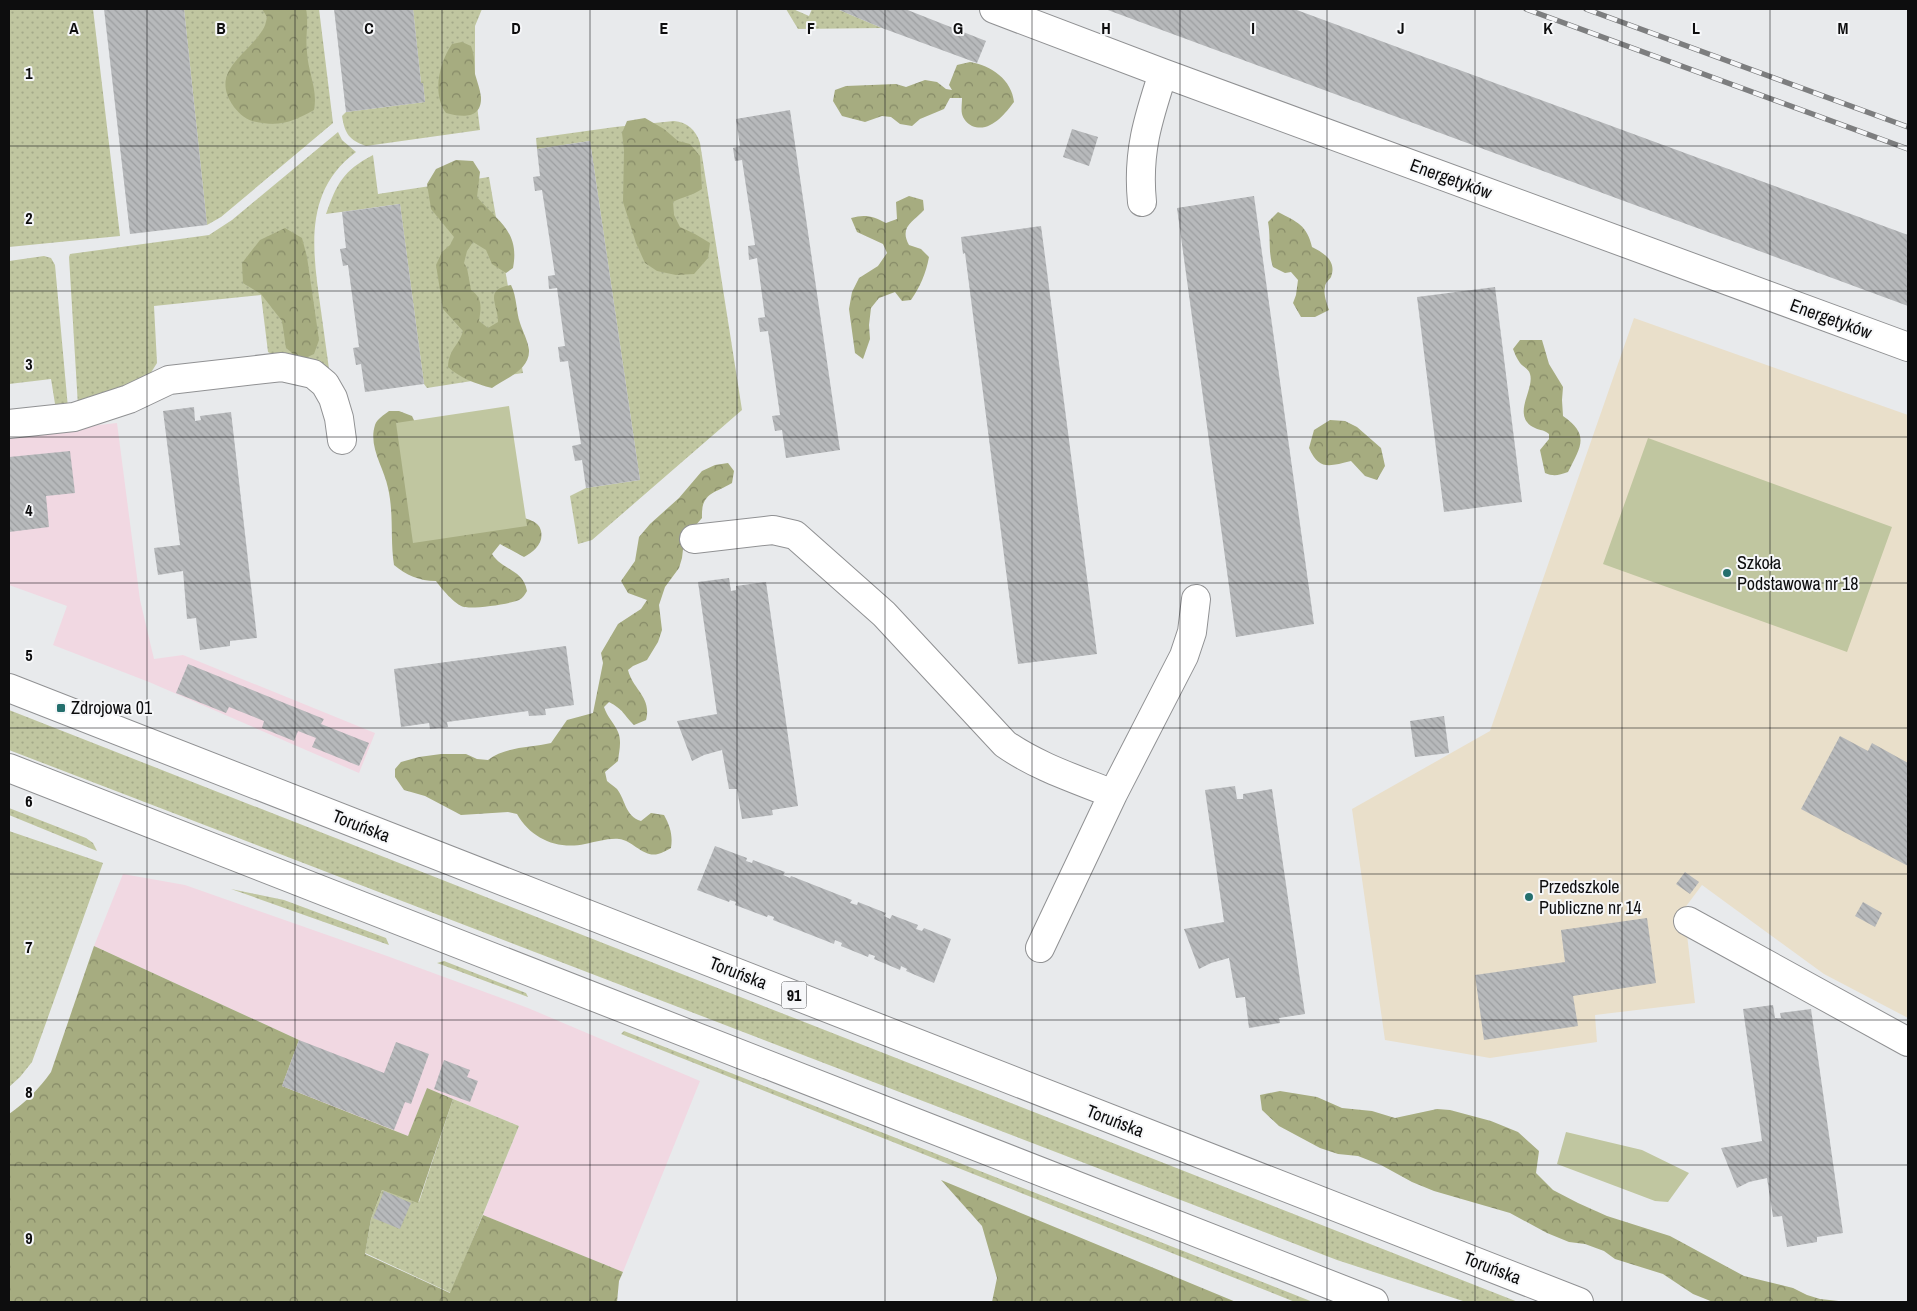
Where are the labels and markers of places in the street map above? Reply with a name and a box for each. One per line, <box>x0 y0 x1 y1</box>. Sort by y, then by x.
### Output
place label: Szkoła Podstawowa nr 18 <box>1737 550 1858 596</box>
marker: Szkoła Podstawowa nr 18 <box>1721 567 1733 579</box>
place label: Zdrojowa 01 <box>71 695 153 720</box>
marker: Zdrojowa 01 <box>55 702 67 714</box>
place label: Przedszkole Publiczne nr 14 <box>1539 874 1642 920</box>
marker: Przedszkole Publiczne nr 14 <box>1523 891 1535 903</box>

